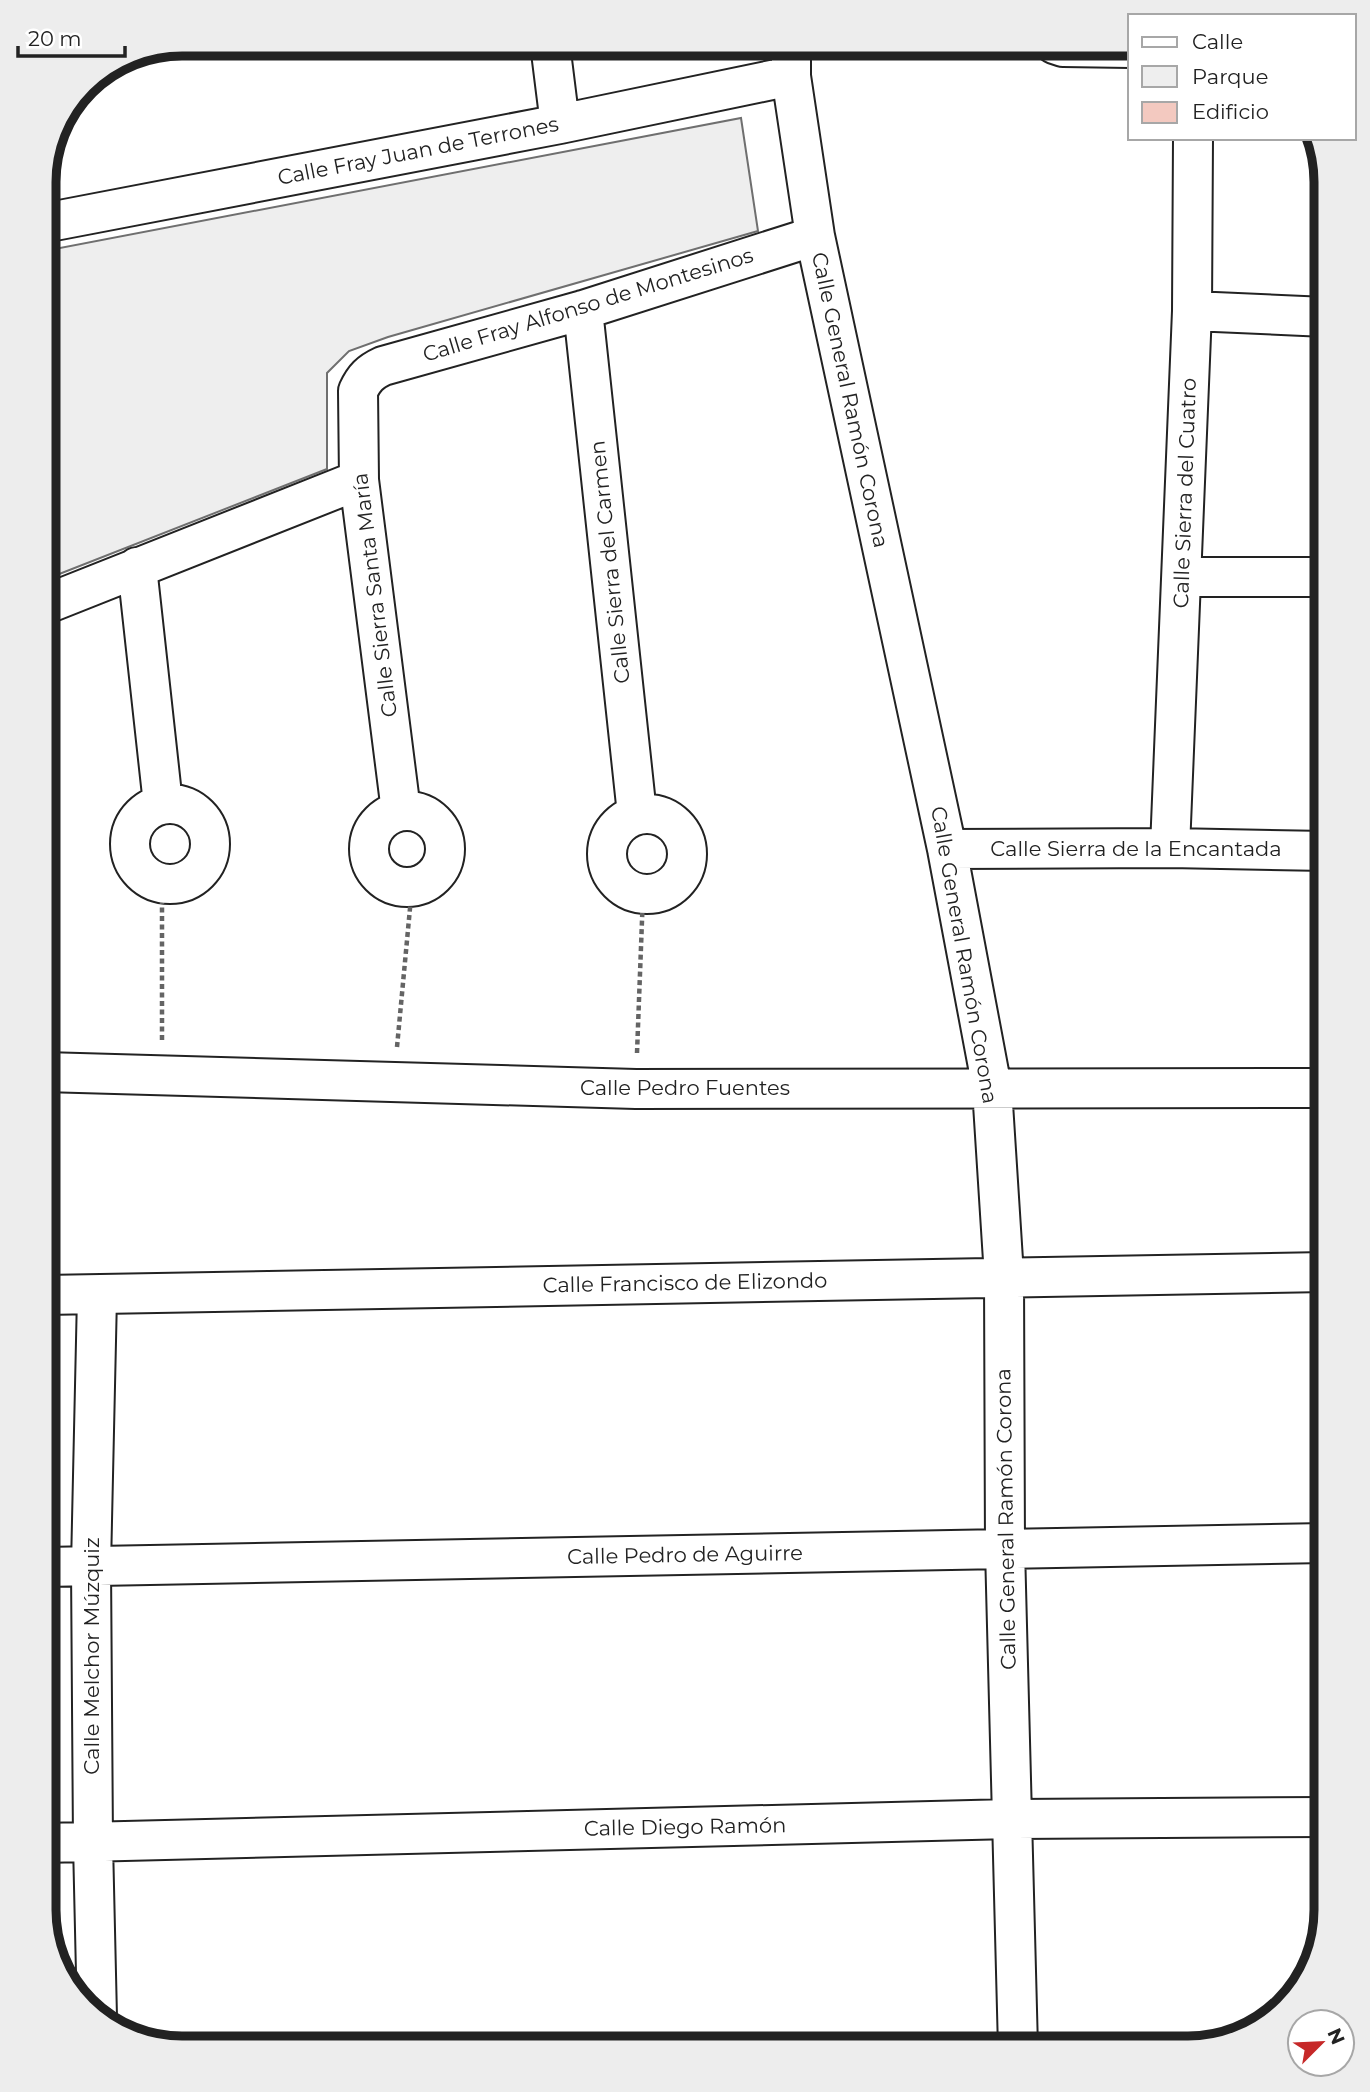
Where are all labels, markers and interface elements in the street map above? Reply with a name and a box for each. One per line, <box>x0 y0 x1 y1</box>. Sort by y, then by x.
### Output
scale bar <box>18 14 124 58</box>
legend <box>1128 14 1356 140</box>
text: 20 m <box>28 26 82 51</box>
text: Calle <box>1192 29 1243 54</box>
text: Parque <box>1192 64 1268 89</box>
text: Edificio <box>1192 99 1269 124</box>
street label: Calle Fray Juan de Terrones <box>275 111 560 190</box>
street label: Calle Fray Alfonso de Montesinos <box>420 242 756 367</box>
street label: Calle General Ramón Corona <box>807 250 894 550</box>
street label: Calle Sierra del Cuatro <box>1168 377 1201 609</box>
street label: Calle Sierra del Carmen <box>584 439 635 685</box>
street label: Calle Sierra Santa María <box>347 472 402 719</box>
street label: Calle General Ramón Corona <box>926 804 1003 1106</box>
street label: Calle Sierra de la Encantada <box>990 836 1282 861</box>
street label: Calle Pedro Fuentes <box>580 1075 790 1100</box>
street label: Calle Francisco de Elizondo <box>542 1268 828 1297</box>
street label: Calle General Ramón Corona <box>990 1368 1021 1670</box>
street label: Calle Melchor Múzquiz <box>79 1537 104 1775</box>
street label: Calle Pedro de Aguirre <box>567 1540 803 1569</box>
street label: Calle Diego Ramón <box>584 1812 786 1841</box>
north arrow <box>1286 2008 1356 2078</box>
text: N <box>1322 2025 1350 2048</box>

